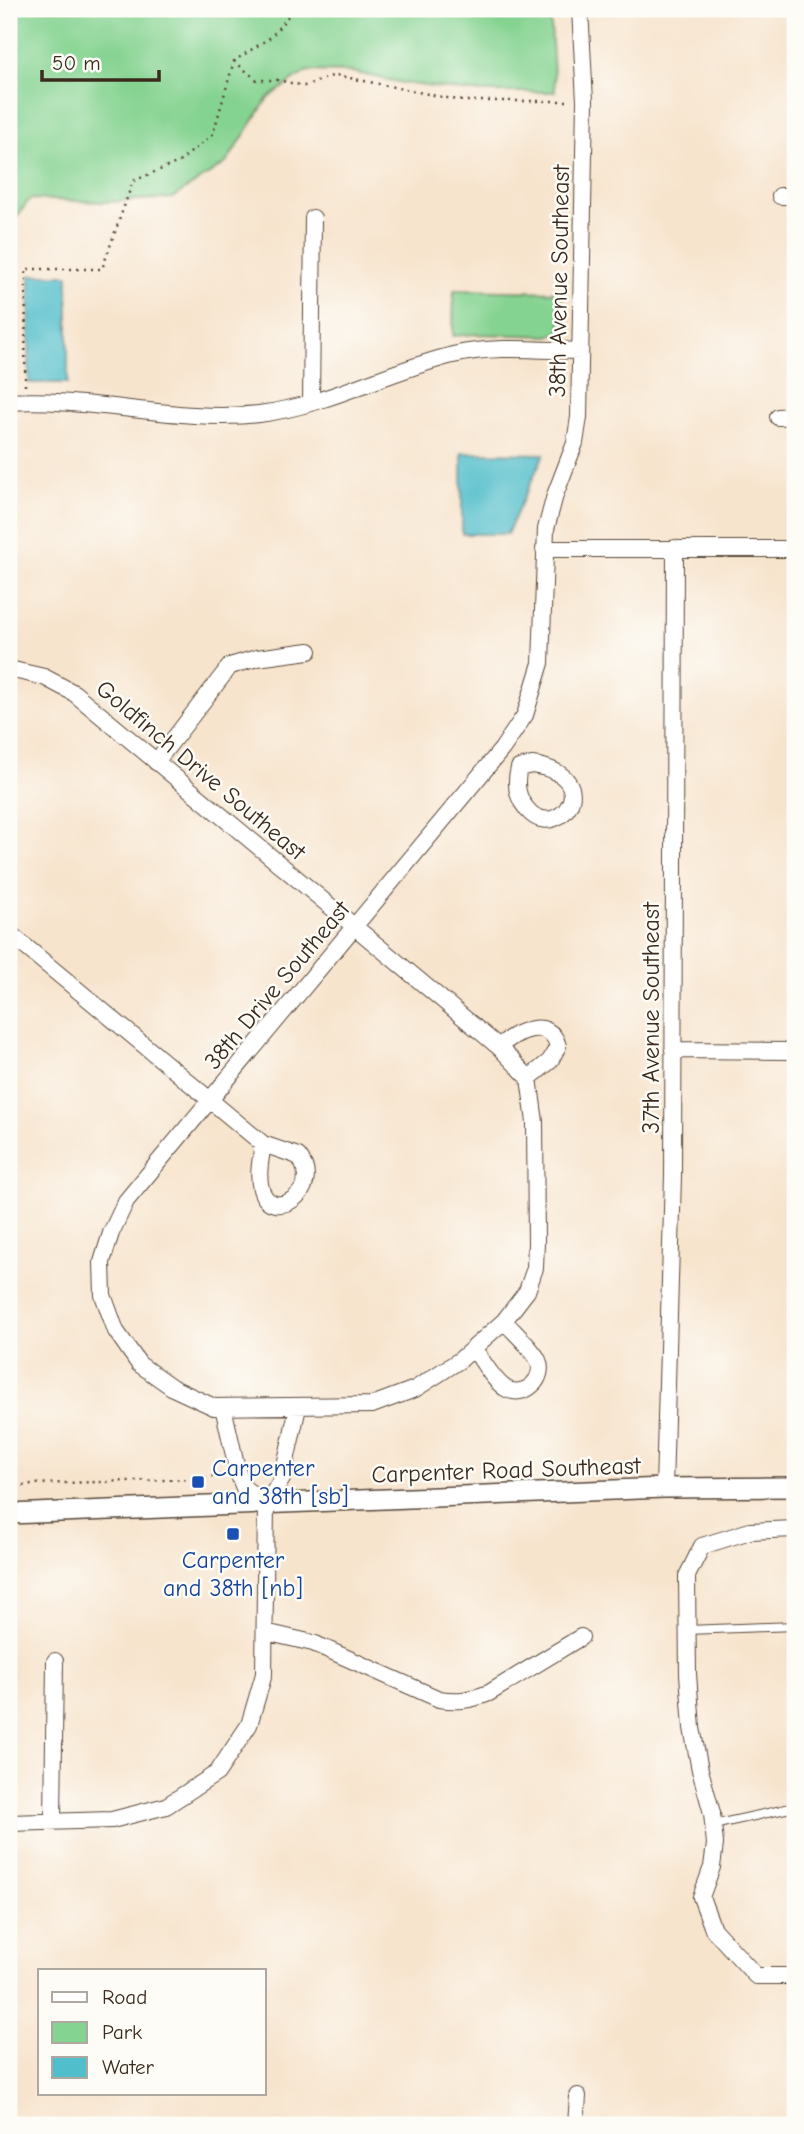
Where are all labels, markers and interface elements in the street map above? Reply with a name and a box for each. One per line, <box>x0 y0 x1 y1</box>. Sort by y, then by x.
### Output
scale bar <box>42 38 159 82</box>
text: 50 m <box>52 51 101 75</box>
street label: 38th Avenue Southeast <box>543 163 575 398</box>
street label: Goldfinch Drive Southeast <box>91 674 312 866</box>
street label: 38th Drive Southeast <box>198 894 356 1075</box>
street label: 37th Avenue Southeast <box>637 901 665 1134</box>
street label: Carpenter Road Southeast <box>371 1451 642 1489</box>
place label: Carpenter and 38th [sb] <box>212 1454 349 1510</box>
marker: Carpenter and 38th [sb] <box>190 1474 206 1490</box>
marker: Carpenter and 38th [nb] <box>225 1526 241 1542</box>
place label: Carpenter and 38th [nb] <box>163 1546 303 1602</box>
legend <box>38 1969 266 2096</box>
text: Road <box>102 1985 147 2009</box>
text: Park <box>102 2020 142 2044</box>
text: Water <box>102 2055 155 2079</box>

